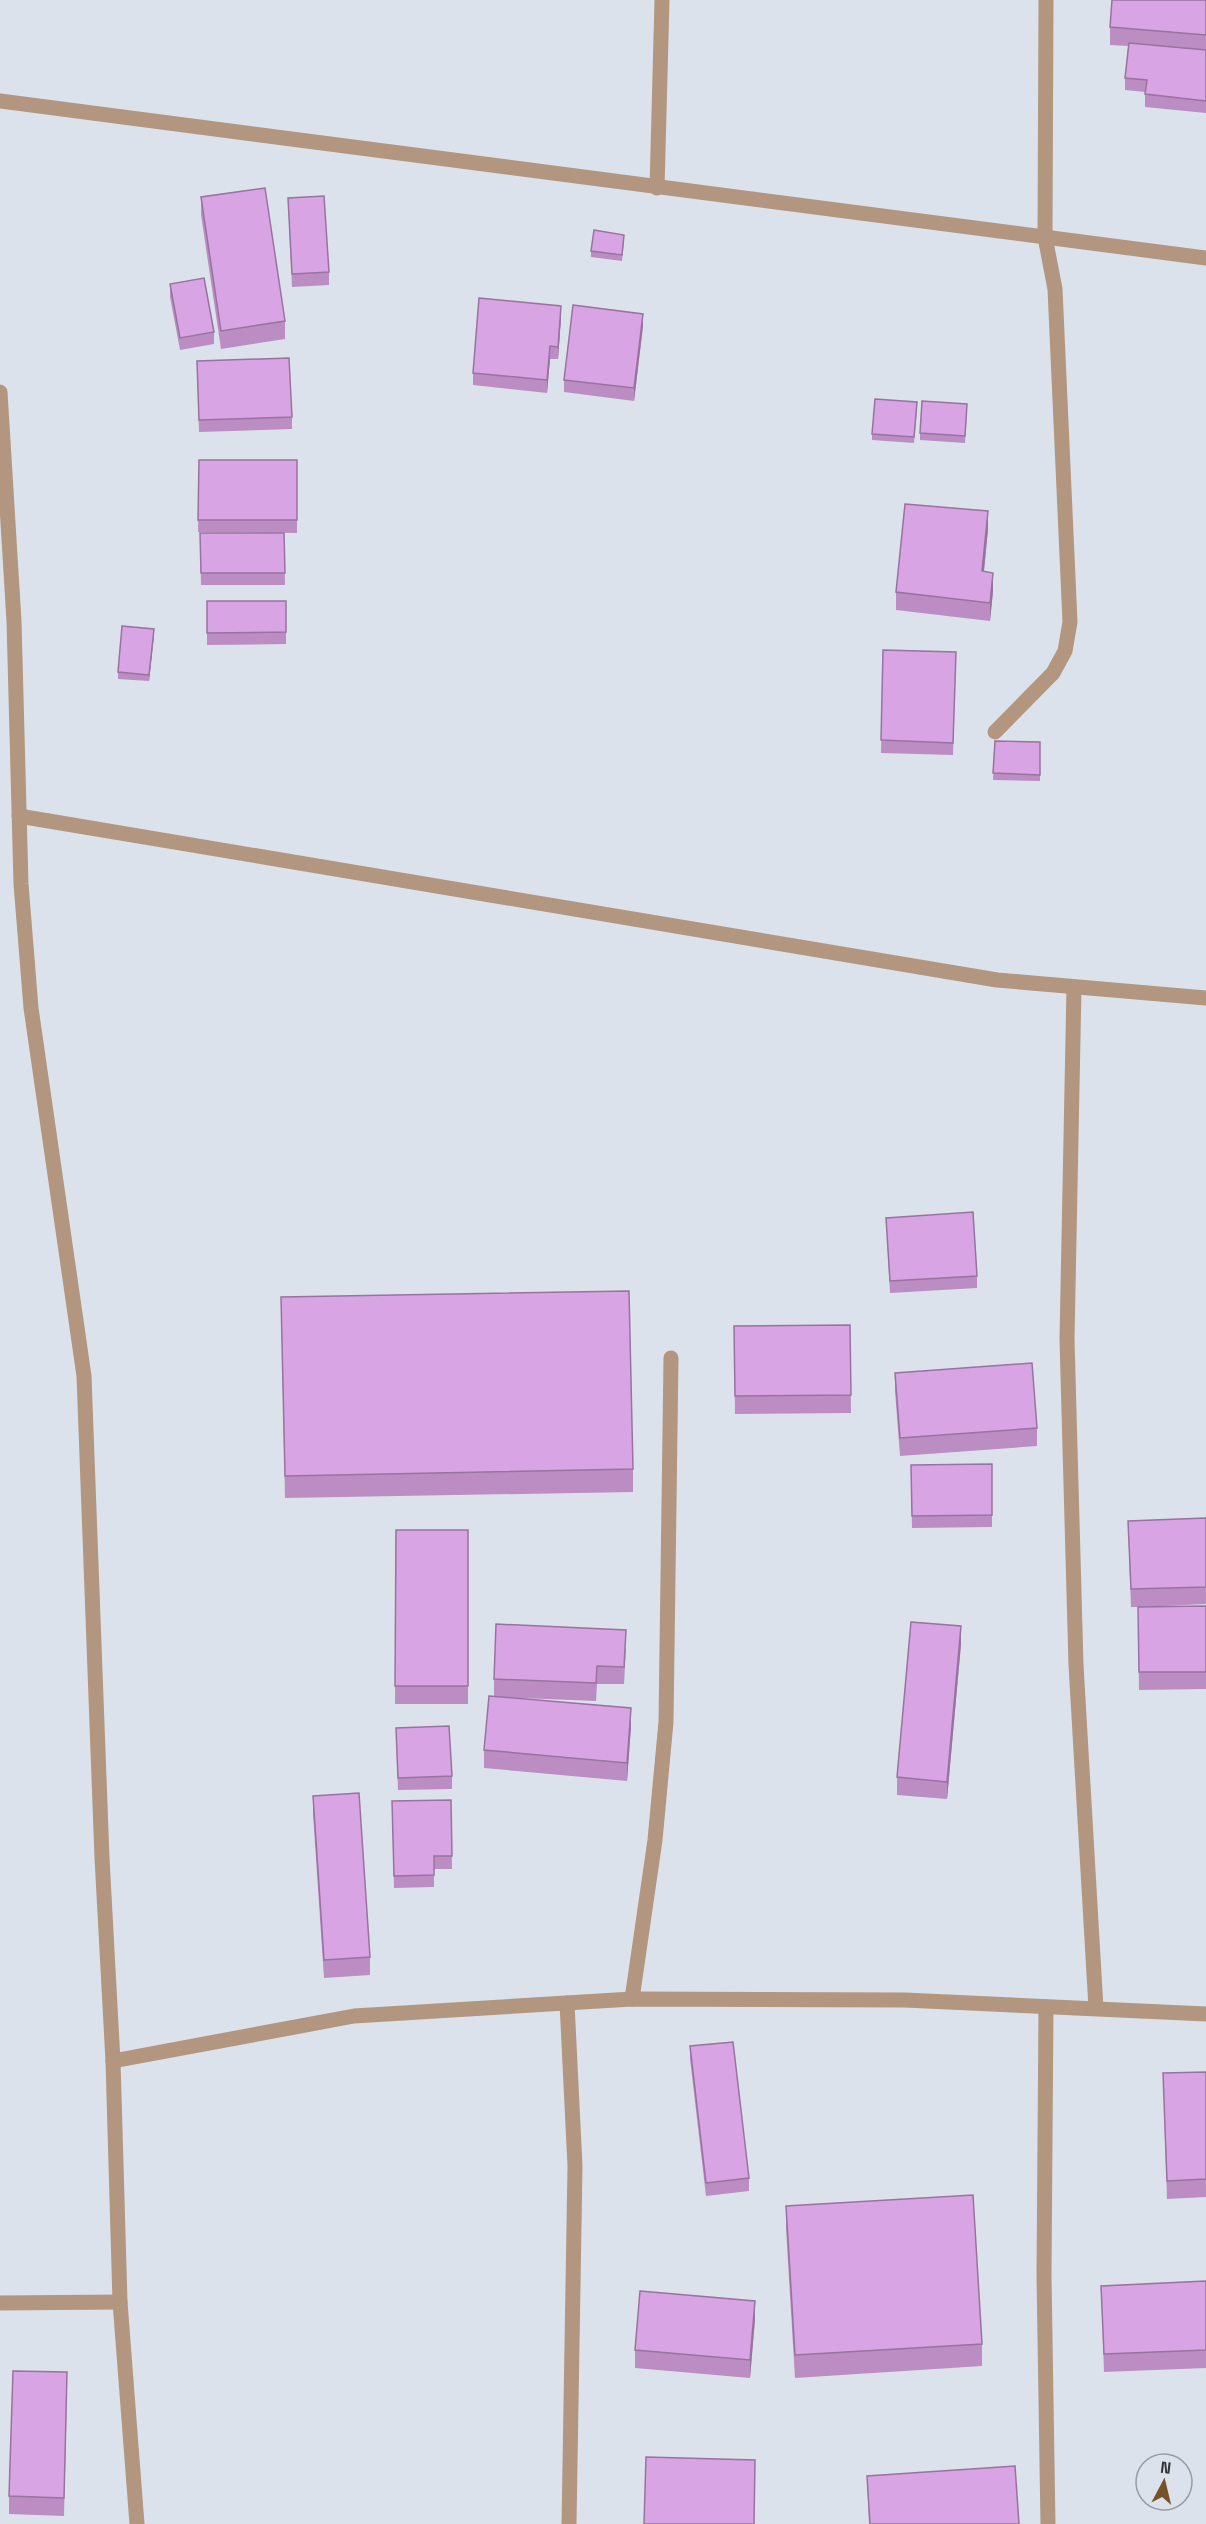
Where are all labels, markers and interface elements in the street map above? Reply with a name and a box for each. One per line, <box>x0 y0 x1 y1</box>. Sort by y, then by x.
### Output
north arrow <box>1134 2452 1194 2512</box>
text: N <box>1159 2457 1172 2479</box>

